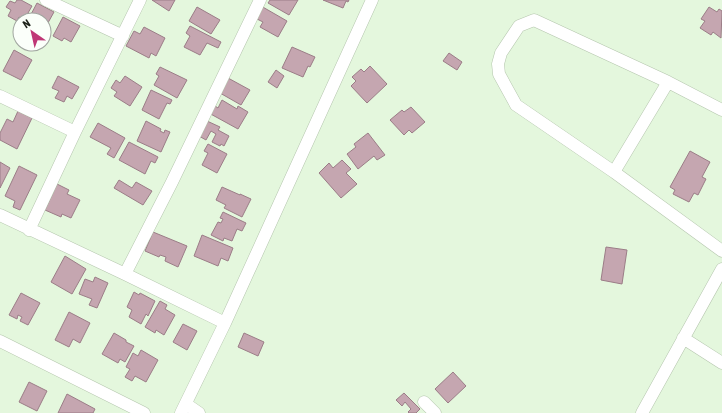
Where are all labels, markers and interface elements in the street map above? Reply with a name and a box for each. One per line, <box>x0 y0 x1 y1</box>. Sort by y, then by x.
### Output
north arrow <box>12 12 52 52</box>
text: N <box>20 17 32 31</box>

